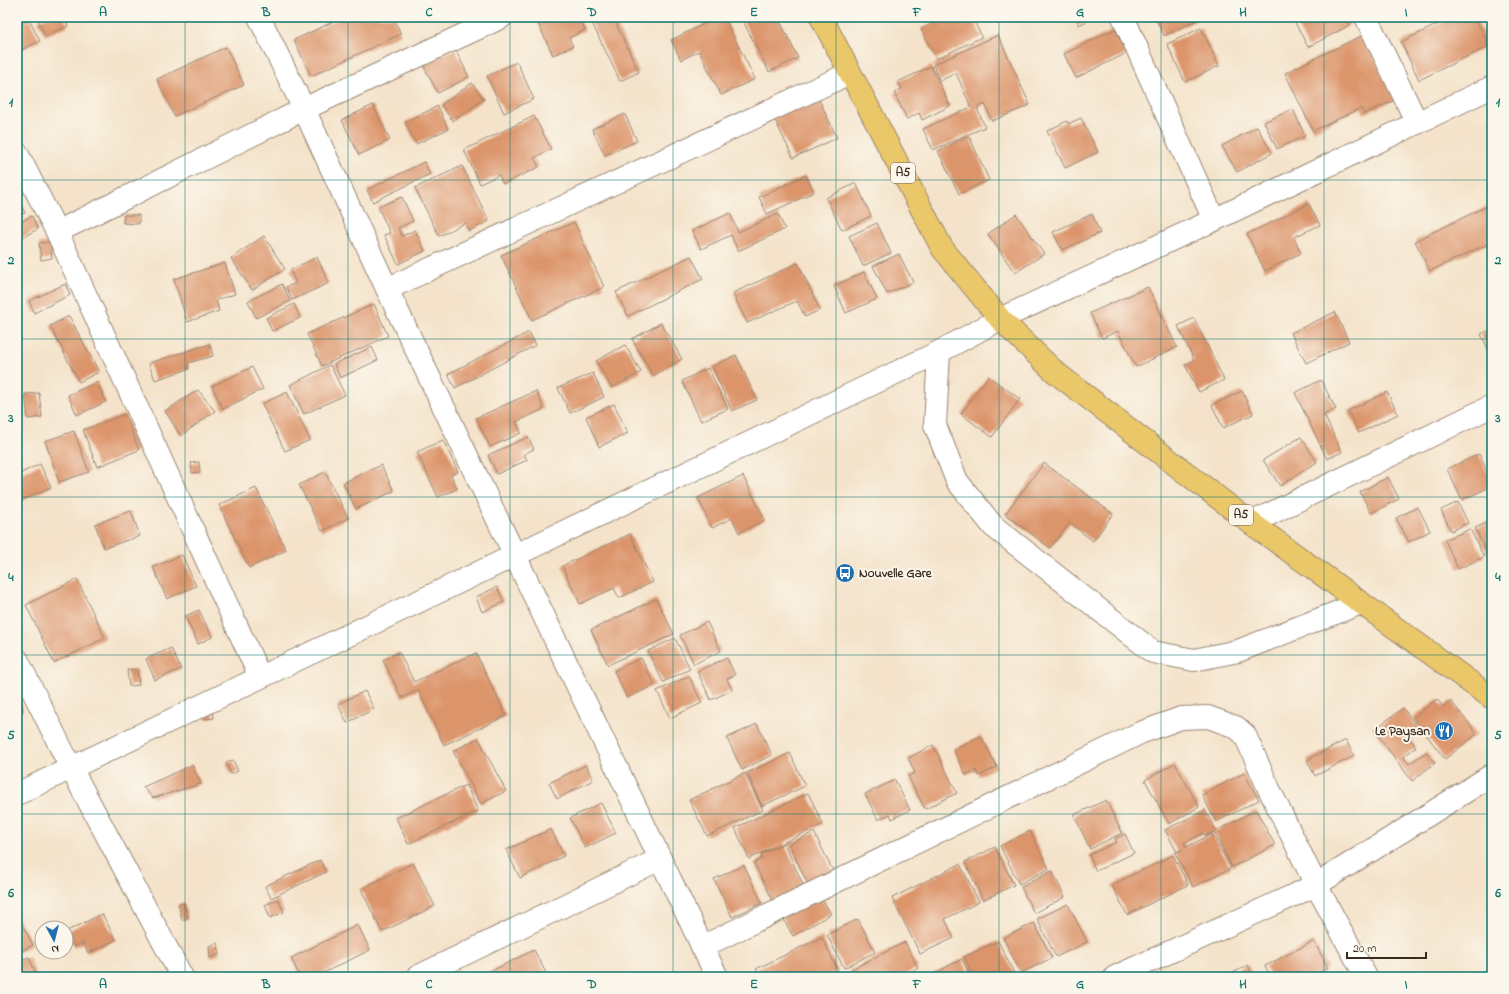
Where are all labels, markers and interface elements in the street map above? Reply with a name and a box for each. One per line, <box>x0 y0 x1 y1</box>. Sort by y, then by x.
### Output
text: A <box>99 3 107 22</box>
text: B <box>261 3 271 22</box>
text: C <box>425 3 433 22</box>
text: D <box>586 3 597 22</box>
text: E <box>750 3 758 22</box>
text: F <box>912 3 922 22</box>
text: G <box>1076 3 1084 22</box>
text: H <box>1239 3 1247 22</box>
text: I <box>1404 3 1408 22</box>
text: 1 <box>9 93 14 112</box>
text: 1 <box>1496 93 1501 112</box>
road number: A5 <box>891 163 915 183</box>
text: 2 <box>7 251 15 270</box>
text: 2 <box>1494 251 1502 270</box>
text: 3 <box>7 409 14 428</box>
text: 3 <box>1494 409 1501 428</box>
road number: A5 <box>1229 505 1253 525</box>
bus stop icon: Nouvelle Gare <box>834 562 856 584</box>
place label: Nouvelle Gare <box>859 564 933 583</box>
text: 4 <box>7 568 14 587</box>
text: 4 <box>1494 568 1501 587</box>
restaurant icon: Le Paysan <box>1433 720 1455 742</box>
place label: Le Paysan <box>1375 722 1431 743</box>
text: 5 <box>7 726 15 745</box>
text: 5 <box>1494 726 1502 745</box>
text: 6 <box>7 884 14 903</box>
text: 6 <box>1494 884 1501 903</box>
north arrow <box>34 920 74 960</box>
scale bar <box>1347 934 1426 960</box>
text: 20 m <box>1353 940 1376 958</box>
text: N <box>50 941 60 957</box>
text: A <box>99 975 107 994</box>
text: B <box>261 975 271 994</box>
text: C <box>425 975 433 994</box>
text: D <box>586 975 597 994</box>
text: E <box>750 975 758 994</box>
text: F <box>912 975 922 994</box>
text: G <box>1076 975 1084 994</box>
text: H <box>1239 975 1247 994</box>
text: I <box>1404 975 1408 994</box>

